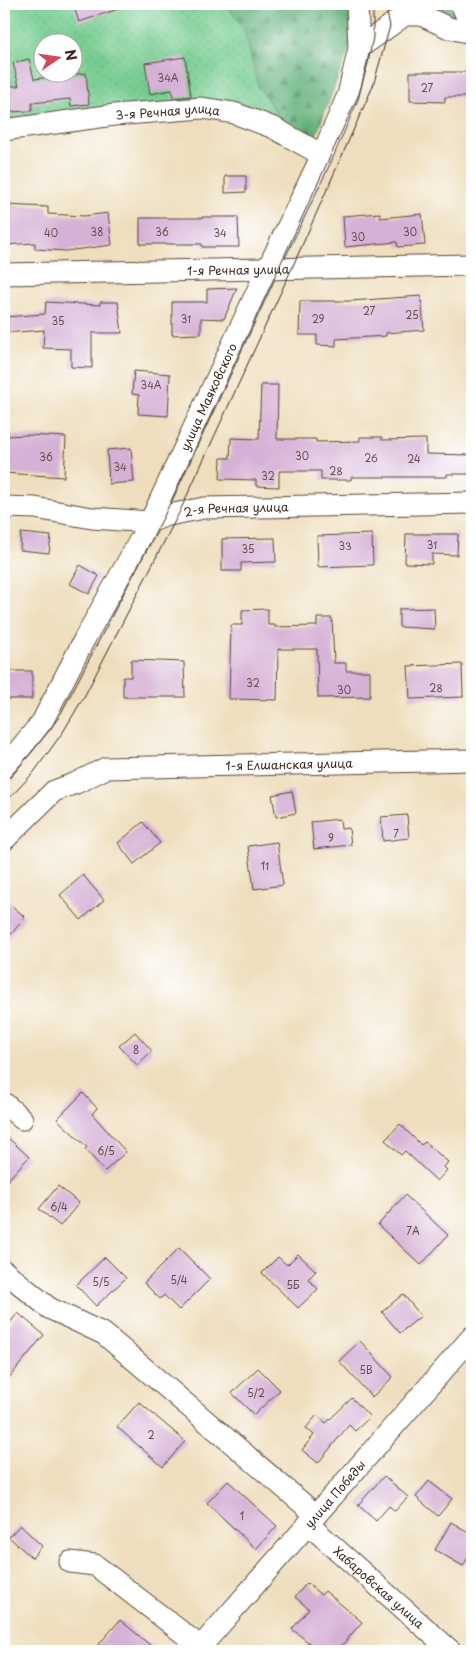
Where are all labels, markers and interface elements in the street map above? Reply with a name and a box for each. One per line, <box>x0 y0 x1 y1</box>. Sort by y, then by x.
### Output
north arrow <box>32 32 82 82</box>
text: N <box>60 47 83 63</box>
house number: 34А <box>158 70 179 85</box>
house number: 27 <box>421 80 434 95</box>
street label: 3-я Речная улица <box>115 99 222 124</box>
house number: 38 <box>91 224 103 239</box>
house number: 36 <box>155 224 169 239</box>
house number: 30 <box>403 224 417 239</box>
house number: 40 <box>44 225 58 240</box>
house number: 34 <box>213 225 227 240</box>
house number: 30 <box>351 229 365 244</box>
street label: 1-я Речная улица <box>187 260 290 279</box>
house number: 27 <box>363 303 376 318</box>
house number: 25 <box>405 307 419 322</box>
house number: 31 <box>181 311 191 326</box>
house number: 29 <box>312 311 325 326</box>
house number: 35 <box>52 313 64 328</box>
street label: улица Маяковского <box>175 340 241 454</box>
house number: 34А <box>141 377 162 392</box>
house number: 30 <box>295 448 309 463</box>
house number: 36 <box>39 449 53 464</box>
house number: 26 <box>364 450 378 465</box>
house number: 24 <box>407 451 421 466</box>
house number: 34 <box>113 459 127 474</box>
house number: 28 <box>329 463 343 478</box>
house number: 32 <box>261 468 275 483</box>
street label: 2-я Речная улица <box>182 497 289 521</box>
house number: 31 <box>427 537 437 552</box>
house number: 33 <box>338 538 352 553</box>
house number: 35 <box>242 541 254 556</box>
house number: 32 <box>246 675 260 690</box>
house number: 28 <box>429 680 443 695</box>
house number: 30 <box>337 682 351 697</box>
street label: 1-я Елшанская улица <box>225 754 353 774</box>
house number: 7 <box>393 826 399 841</box>
house number: 9 <box>328 830 334 845</box>
house number: 11 <box>261 858 269 873</box>
house number: 8 <box>133 1042 139 1057</box>
house number: 6/5 <box>97 1143 115 1158</box>
house number: 6/4 <box>50 1199 68 1214</box>
house number: 7А <box>406 1223 420 1238</box>
house number: 5/4 <box>171 1272 188 1287</box>
house number: 5/5 <box>93 1274 109 1289</box>
house number: 5Б <box>287 1277 300 1292</box>
house number: 5В <box>359 1362 373 1377</box>
house number: 5/2 <box>247 1385 265 1400</box>
house number: 2 <box>147 1427 155 1442</box>
street label: улица Победы <box>300 1456 369 1532</box>
house number: 1 <box>240 1508 244 1523</box>
street label: Хабаровская улица <box>330 1542 429 1633</box>

